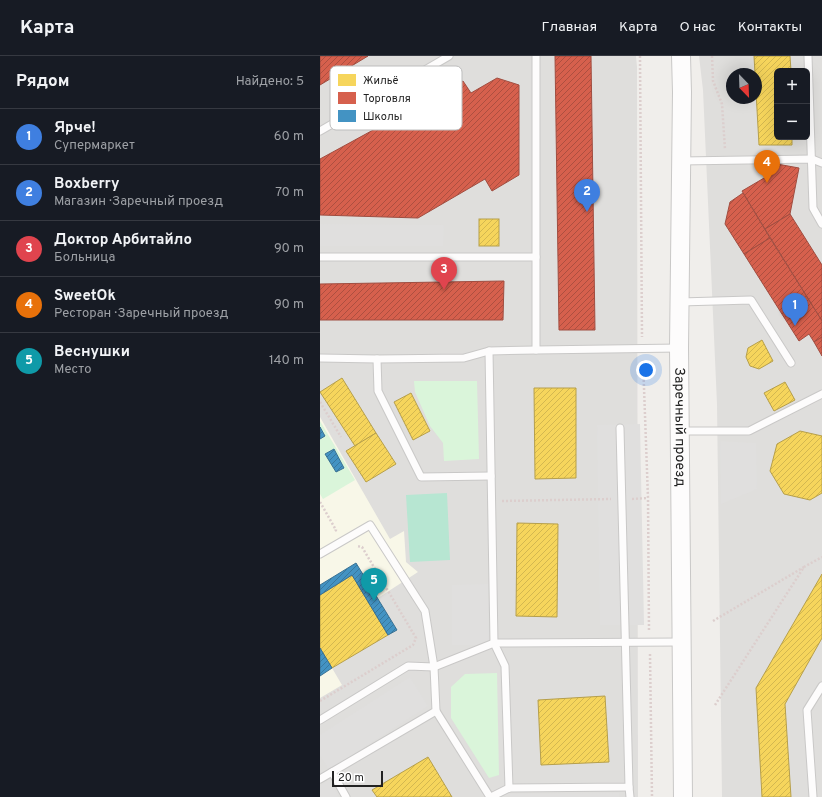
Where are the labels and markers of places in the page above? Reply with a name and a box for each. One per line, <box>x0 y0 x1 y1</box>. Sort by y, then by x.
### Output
pin: 4 <box>754 150 780 183</box>
pin: 2 <box>574 179 600 212</box>
pin: 3 <box>431 257 457 290</box>
pin: 1 <box>782 293 808 326</box>
pin: 5 <box>361 568 387 601</box>

